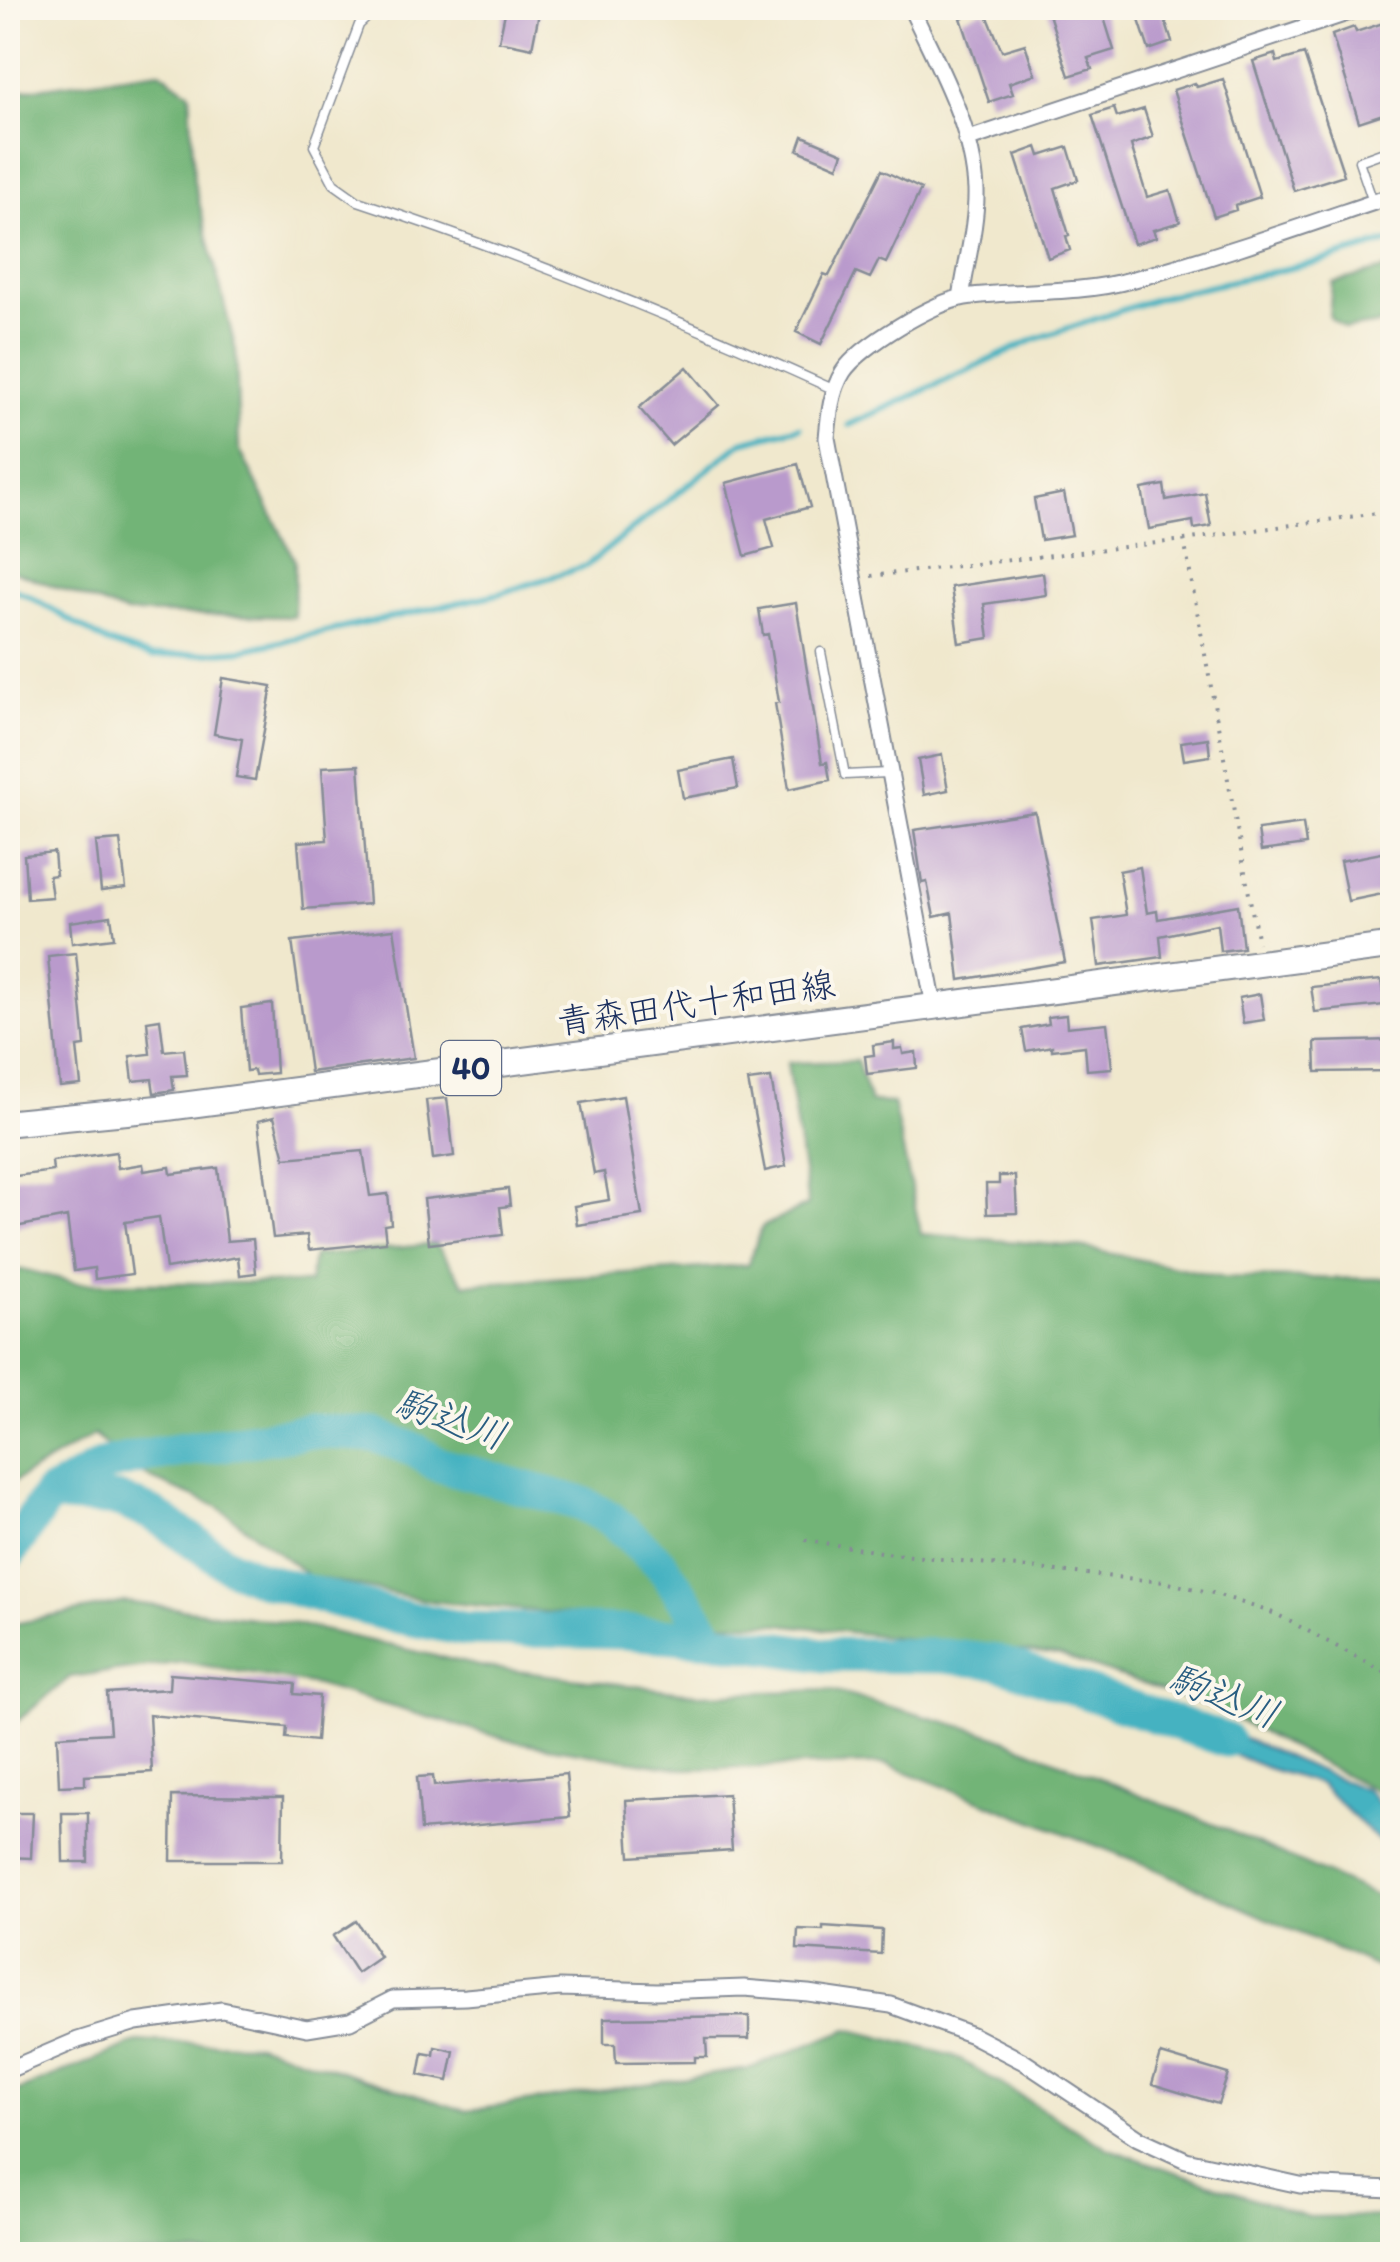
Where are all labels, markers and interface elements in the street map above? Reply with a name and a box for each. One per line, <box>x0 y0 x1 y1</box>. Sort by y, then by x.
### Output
street label: 青森田代十和田線 <box>554 963 838 1043</box>
road number: 40 <box>441 1041 501 1095</box>
water label: 駒込川 <box>390 1379 512 1459</box>
water label: 駒込川 <box>1163 1654 1285 1738</box>

